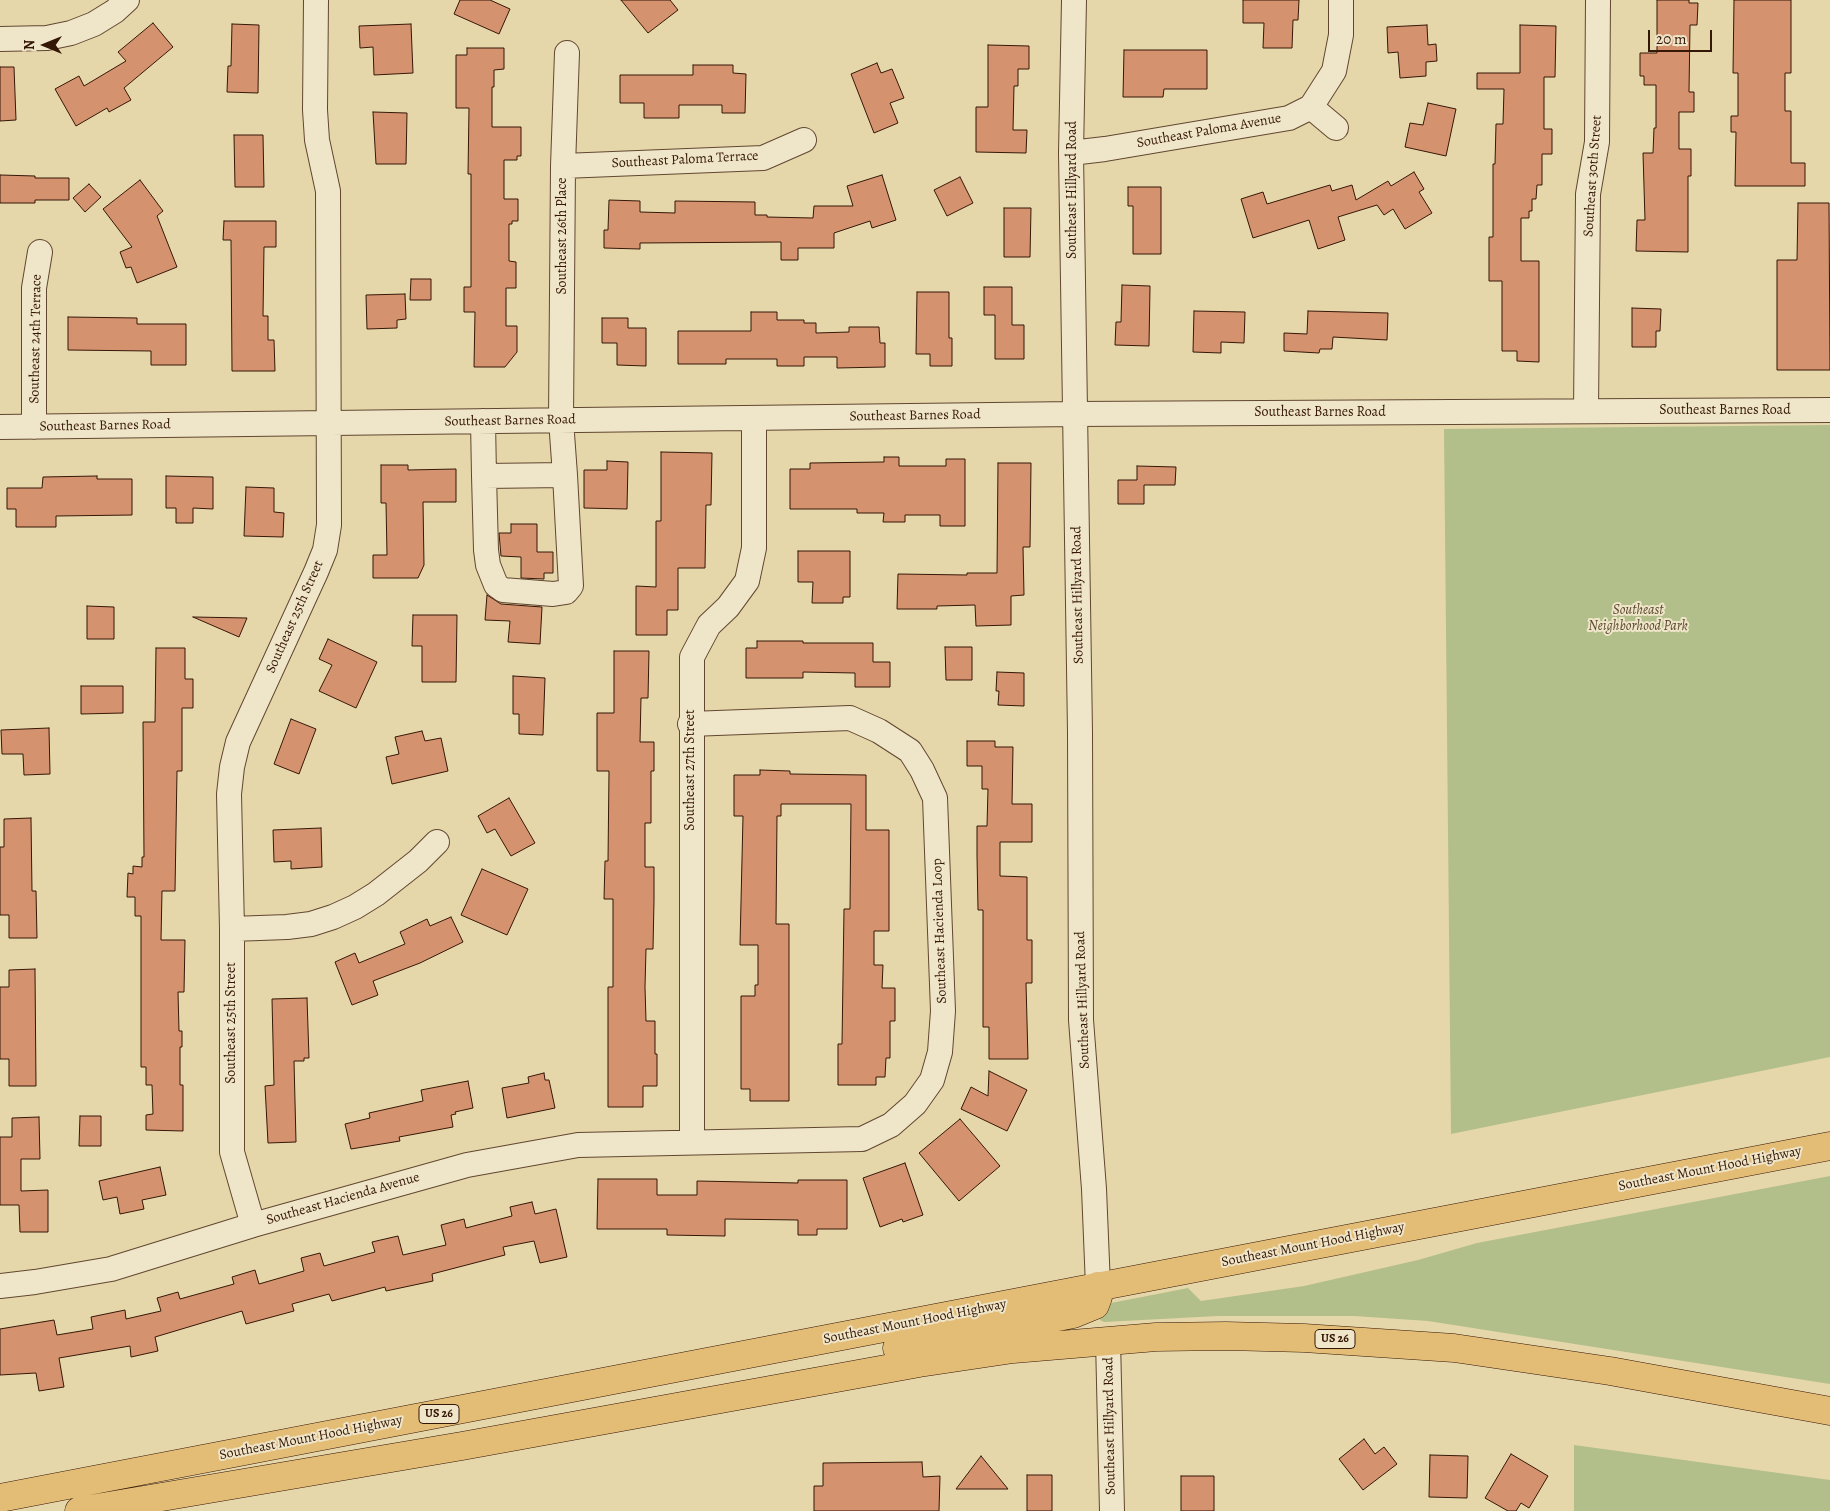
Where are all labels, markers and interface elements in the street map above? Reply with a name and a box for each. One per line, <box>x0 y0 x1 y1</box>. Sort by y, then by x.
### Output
north arrow <box>20 20 70 70</box>
scale bar <box>1650 20 1714 52</box>
text: 20 m <box>1656 29 1687 49</box>
text: N <box>20 40 39 50</box>
street label: Southeast Paloma Avenue <box>1135 110 1283 152</box>
street label: Southeast 30th Street <box>1580 114 1606 238</box>
street label: Southeast Hillyard Road <box>1065 121 1081 259</box>
street label: Southeast Paloma Terrace <box>611 148 759 172</box>
street label: Southeast 26th Place <box>555 177 571 295</box>
street label: Southeast 24th Terrace <box>26 274 46 404</box>
street label: Southeast Barnes Road <box>1659 403 1791 419</box>
street label: Southeast Barnes Road <box>1254 405 1386 421</box>
street label: Southeast Barnes Road <box>849 406 981 426</box>
street label: Southeast Barnes Road <box>444 411 576 431</box>
street label: Southeast Barnes Road <box>39 416 171 436</box>
street label: Southeast Hillyard Road <box>1068 526 1088 664</box>
street label: Southeast 25th Street <box>263 558 327 676</box>
park label: Southeast Neighborhood Park <box>1588 603 1688 636</box>
street label: Southeast 27th Street <box>683 709 699 831</box>
street label: Southeast Hacienda Loop <box>929 858 951 1004</box>
street label: Southeast Hillyard Road <box>1072 931 1094 1069</box>
street label: Southeast 25th Street <box>224 962 240 1084</box>
street label: Southeast Mount Hood Highway <box>1617 1143 1803 1195</box>
street label: Southeast Hacienda Avenue <box>264 1169 422 1229</box>
street label: Southeast Mount Hood Highway <box>1220 1219 1406 1271</box>
street label: Southeast Mount Hood Highway <box>822 1296 1008 1348</box>
road number: US 26 <box>1315 1330 1355 1348</box>
street label: Southeast Hillyard Road <box>1100 1357 1120 1495</box>
road number: US 26 <box>419 1405 459 1424</box>
street label: Southeast Mount Hood Highway <box>218 1412 404 1464</box>

